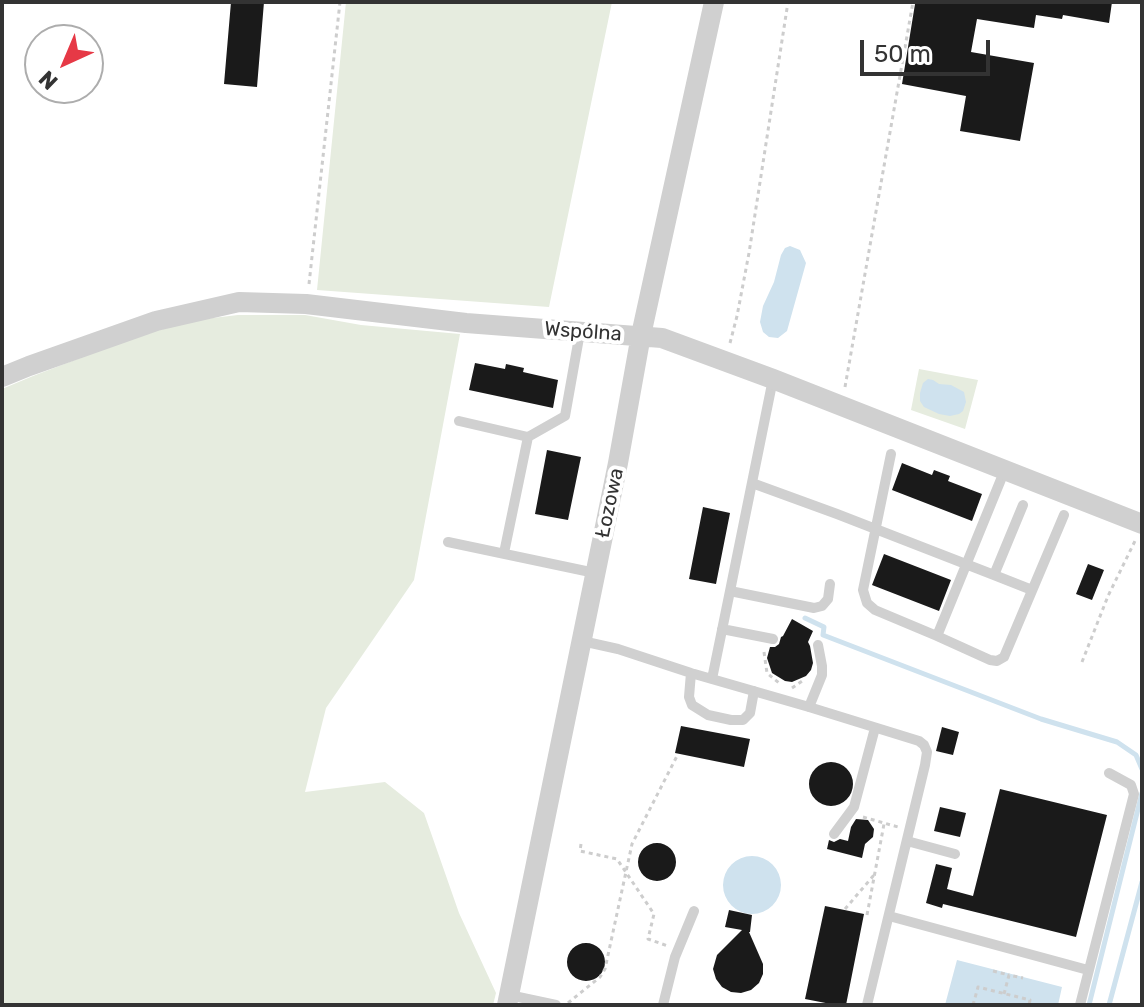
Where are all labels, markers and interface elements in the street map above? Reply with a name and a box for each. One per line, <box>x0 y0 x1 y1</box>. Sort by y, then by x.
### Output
north arrow <box>24 24 104 104</box>
scale bar <box>864 24 994 74</box>
text: 50 m <box>874 40 931 68</box>
text: N <box>33 65 63 95</box>
street label: Wspólna <box>544 317 622 347</box>
street label: Łozowa <box>591 466 629 540</box>

